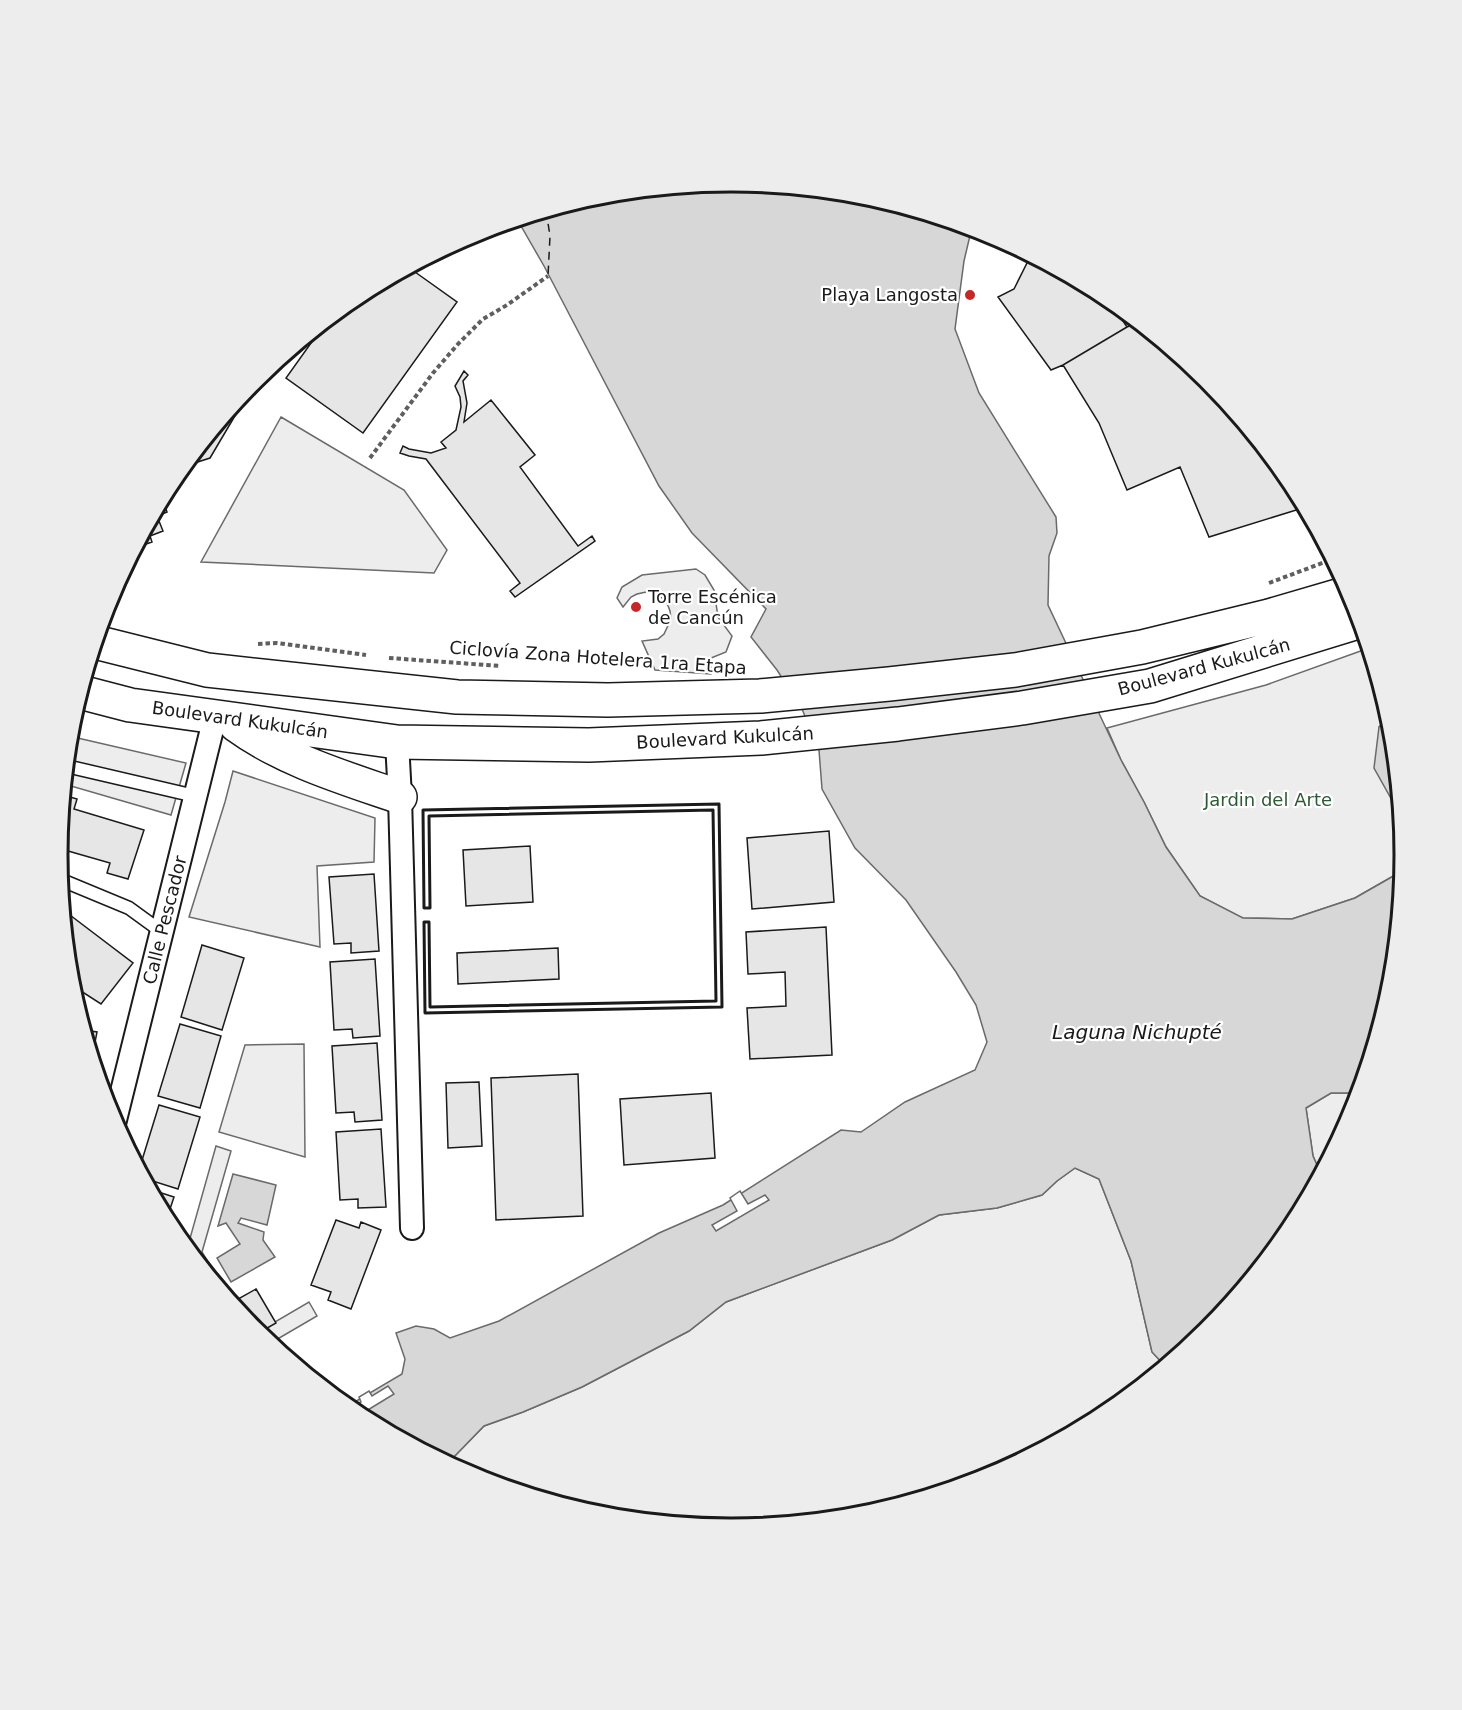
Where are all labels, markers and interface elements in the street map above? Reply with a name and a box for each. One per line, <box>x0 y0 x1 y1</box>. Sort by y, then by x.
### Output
place label: Playa Langosta <box>821 284 958 305</box>
marker: Playa Langosta <box>963 288 977 302</box>
place label: Torre Escénica de Cancún <box>647 586 777 628</box>
marker: Torre Escénica de Cancún <box>629 600 643 614</box>
street label: Boulevard Kukulcán <box>1115 633 1292 700</box>
street label: Ciclovía Zona Hotelera 1ra Etapa <box>449 637 747 678</box>
street label: Boulevard Kukulcán <box>151 697 330 742</box>
street label: Boulevard Kukulcán <box>636 722 814 753</box>
park label: Jardin del Arte <box>1203 789 1332 810</box>
street label: Calle Pescador <box>138 853 191 986</box>
water label: Laguna Nichupté <box>1052 1020 1222 1044</box>

